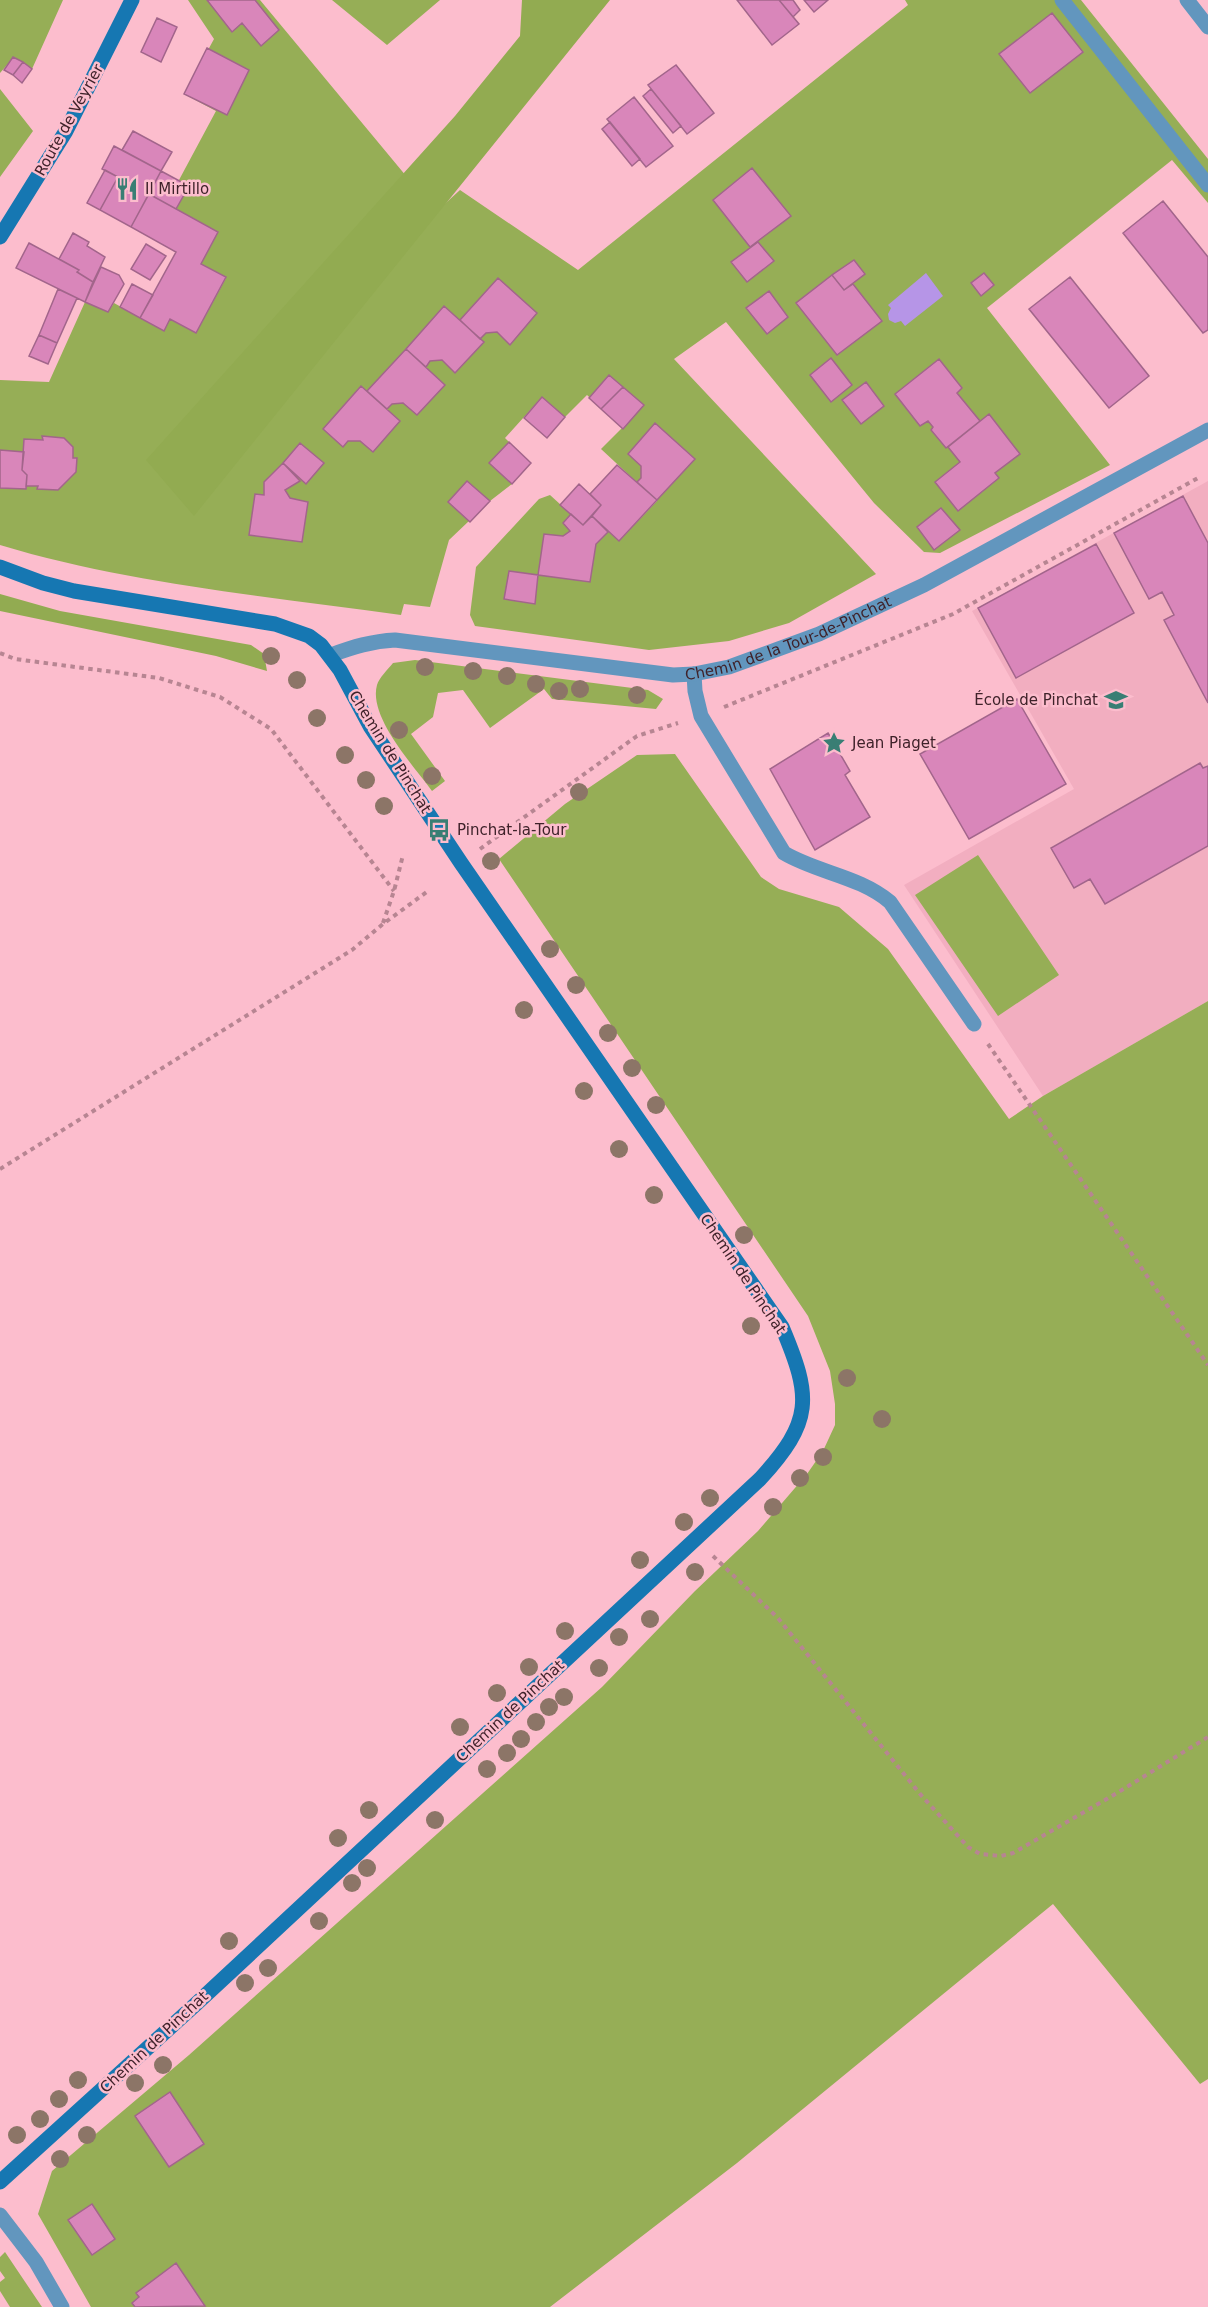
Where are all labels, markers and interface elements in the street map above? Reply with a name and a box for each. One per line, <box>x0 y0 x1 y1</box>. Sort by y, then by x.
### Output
street label: Route de Veyrier <box>31 60 108 179</box>
restaurant icon: Il Mirtillo <box>114 176 140 202</box>
place label: Il Mirtillo <box>145 180 209 198</box>
street label: Chemin de la Tour-de-Pinchat <box>685 592 894 683</box>
street label: Chemin de Pinchat <box>345 687 435 817</box>
school or university icon: École de Pinchat <box>1103 687 1129 713</box>
place label: École de Pinchat <box>974 690 1098 709</box>
place icon: Jean Piaget <box>821 730 847 756</box>
place label: Jean Piaget <box>851 734 936 752</box>
bus stop icon: Pinchat-la-Tour <box>426 817 452 843</box>
place label: Pinchat-la-Tour <box>457 821 567 839</box>
street label: Chemin de Pinchat <box>696 1211 790 1338</box>
street label: Chemin de Pinchat <box>452 1656 568 1766</box>
street label: Chemin de Pinchat <box>96 1987 212 2097</box>

